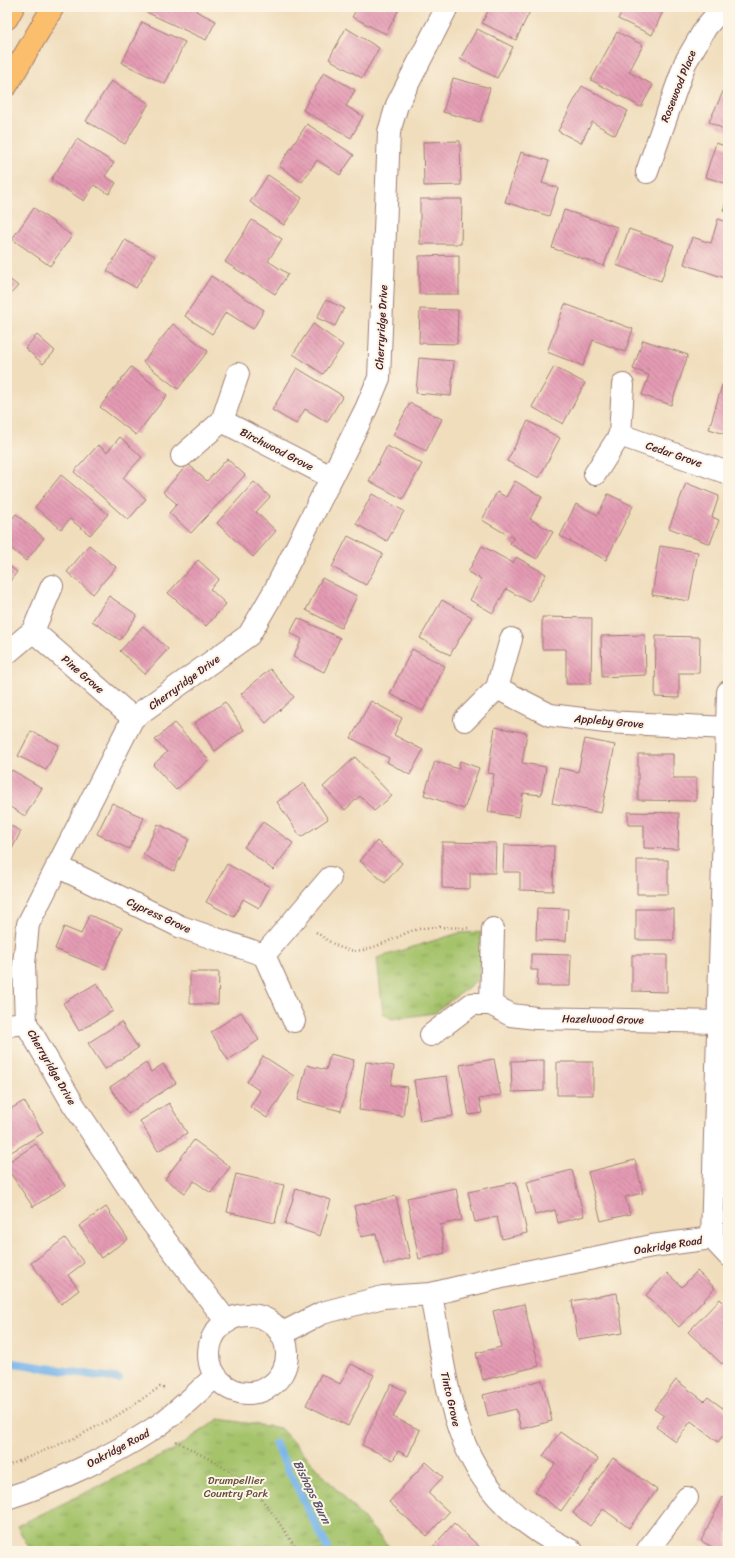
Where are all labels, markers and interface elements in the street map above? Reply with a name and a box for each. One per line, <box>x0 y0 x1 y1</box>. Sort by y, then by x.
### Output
street label: Rosewood Place <box>655 47 702 125</box>
street label: Cherryridge Drive <box>370 284 393 370</box>
street label: Birchwood Grove <box>236 423 317 476</box>
street label: Cedar Grove <box>643 436 705 473</box>
street label: Pine Grove <box>57 650 109 699</box>
street label: Cherryridge Drive <box>144 650 225 715</box>
street label: Appleby Grove <box>572 709 645 734</box>
street label: Cypress Grove <box>124 892 195 939</box>
street label: Hazelwood Grove <box>562 1009 645 1030</box>
street label: Cherryridge Drive <box>22 1026 81 1109</box>
street label: Oakridge Road <box>632 1231 705 1260</box>
street label: Tinto Grove <box>435 1370 466 1429</box>
street label: Oakridge Road <box>83 1423 154 1473</box>
water label: Bishops Burn <box>287 1456 338 1529</box>
park label: Drumpellier Country Park <box>204 1471 269 1503</box>

